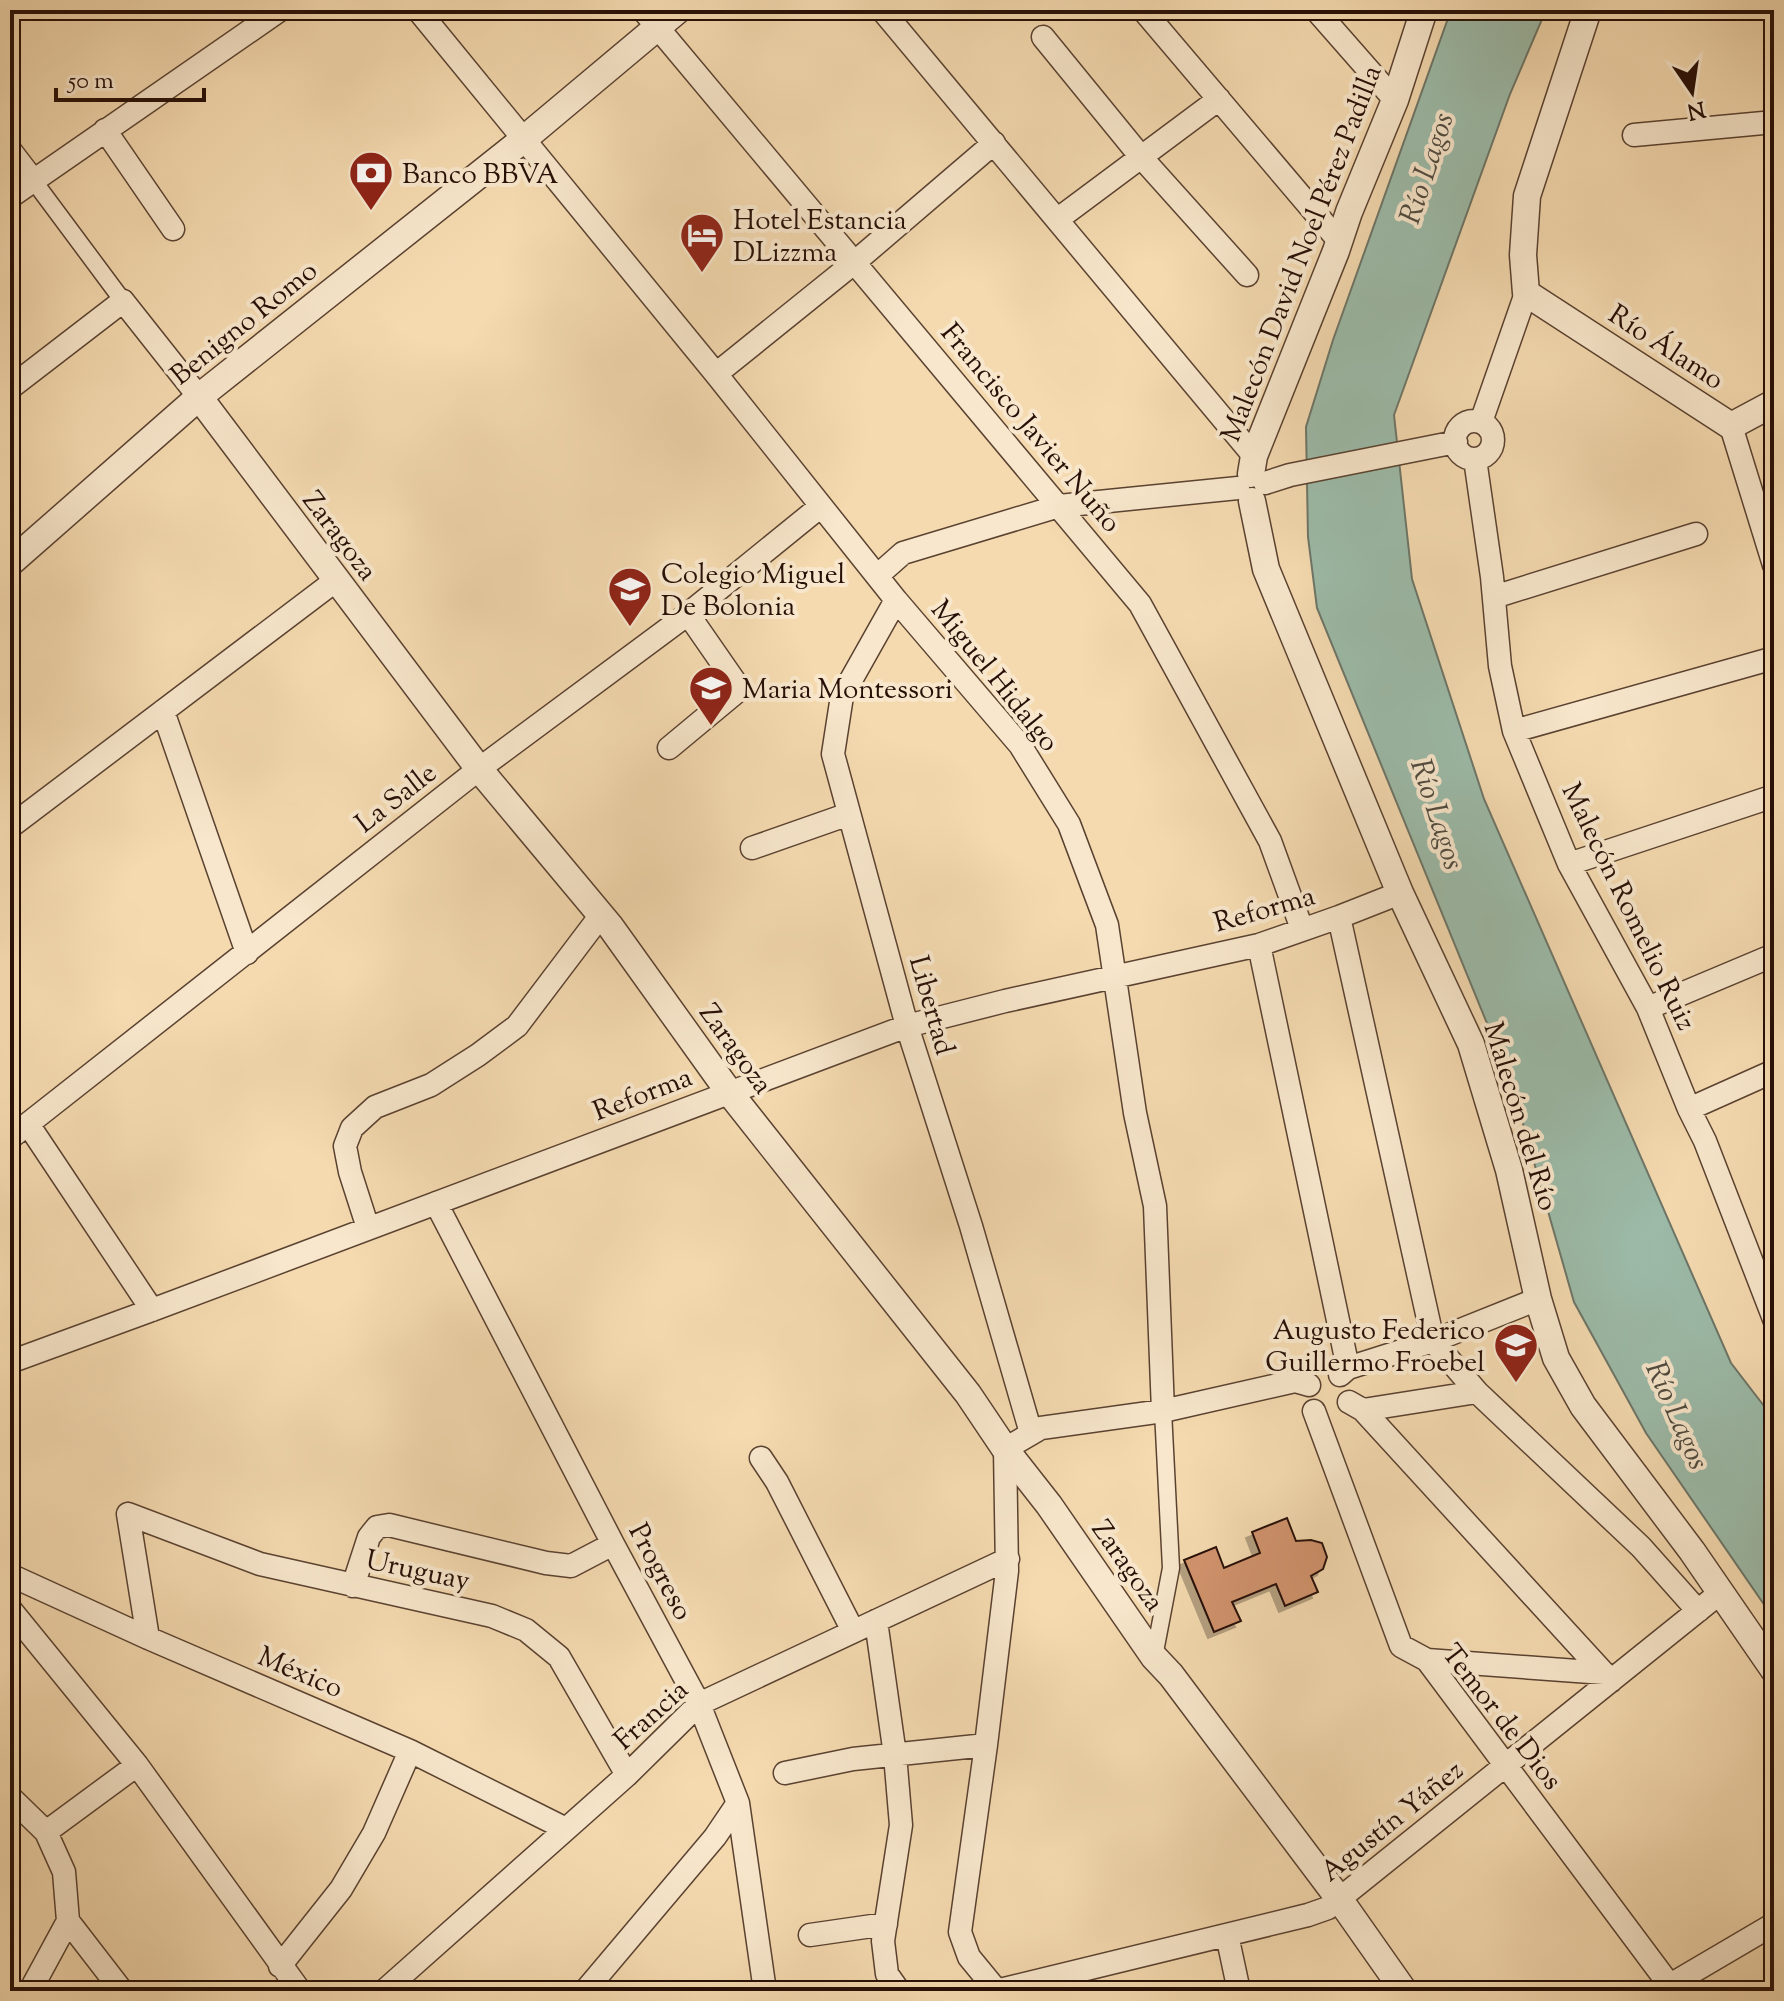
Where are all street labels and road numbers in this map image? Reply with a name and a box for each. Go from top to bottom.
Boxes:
street label: Malecón David Noel Pérez Padilla [1212,60,1393,448]
street label: Benigno Romo [163,252,327,396]
street label: Río Álamo [1600,296,1731,401]
street label: Francisco Javier Nuño [930,315,1129,542]
street label: Zaragoza [291,483,386,590]
street label: Miguel Hidalgo [920,592,1067,761]
street label: La Salle [348,755,446,844]
street label: Malecón Romelio Ruiz [1550,777,1705,1038]
street label: Reforma [1210,877,1320,944]
street label: Libertad [897,952,963,1060]
street label: Zaragoza [688,996,781,1104]
street label: Malecón del Río [1471,1018,1567,1216]
street label: Reforma [588,1059,699,1133]
street label: Zaragoza [1080,1513,1173,1621]
street label: Progreso [617,1517,702,1628]
street label: Uruguay [362,1541,473,1602]
street label: Temor de Dios [1431,1636,1571,1799]
street label: México [251,1638,349,1710]
street label: Francia [606,1672,698,1761]
street label: Agustín Yáñez [1313,1752,1473,1893]

